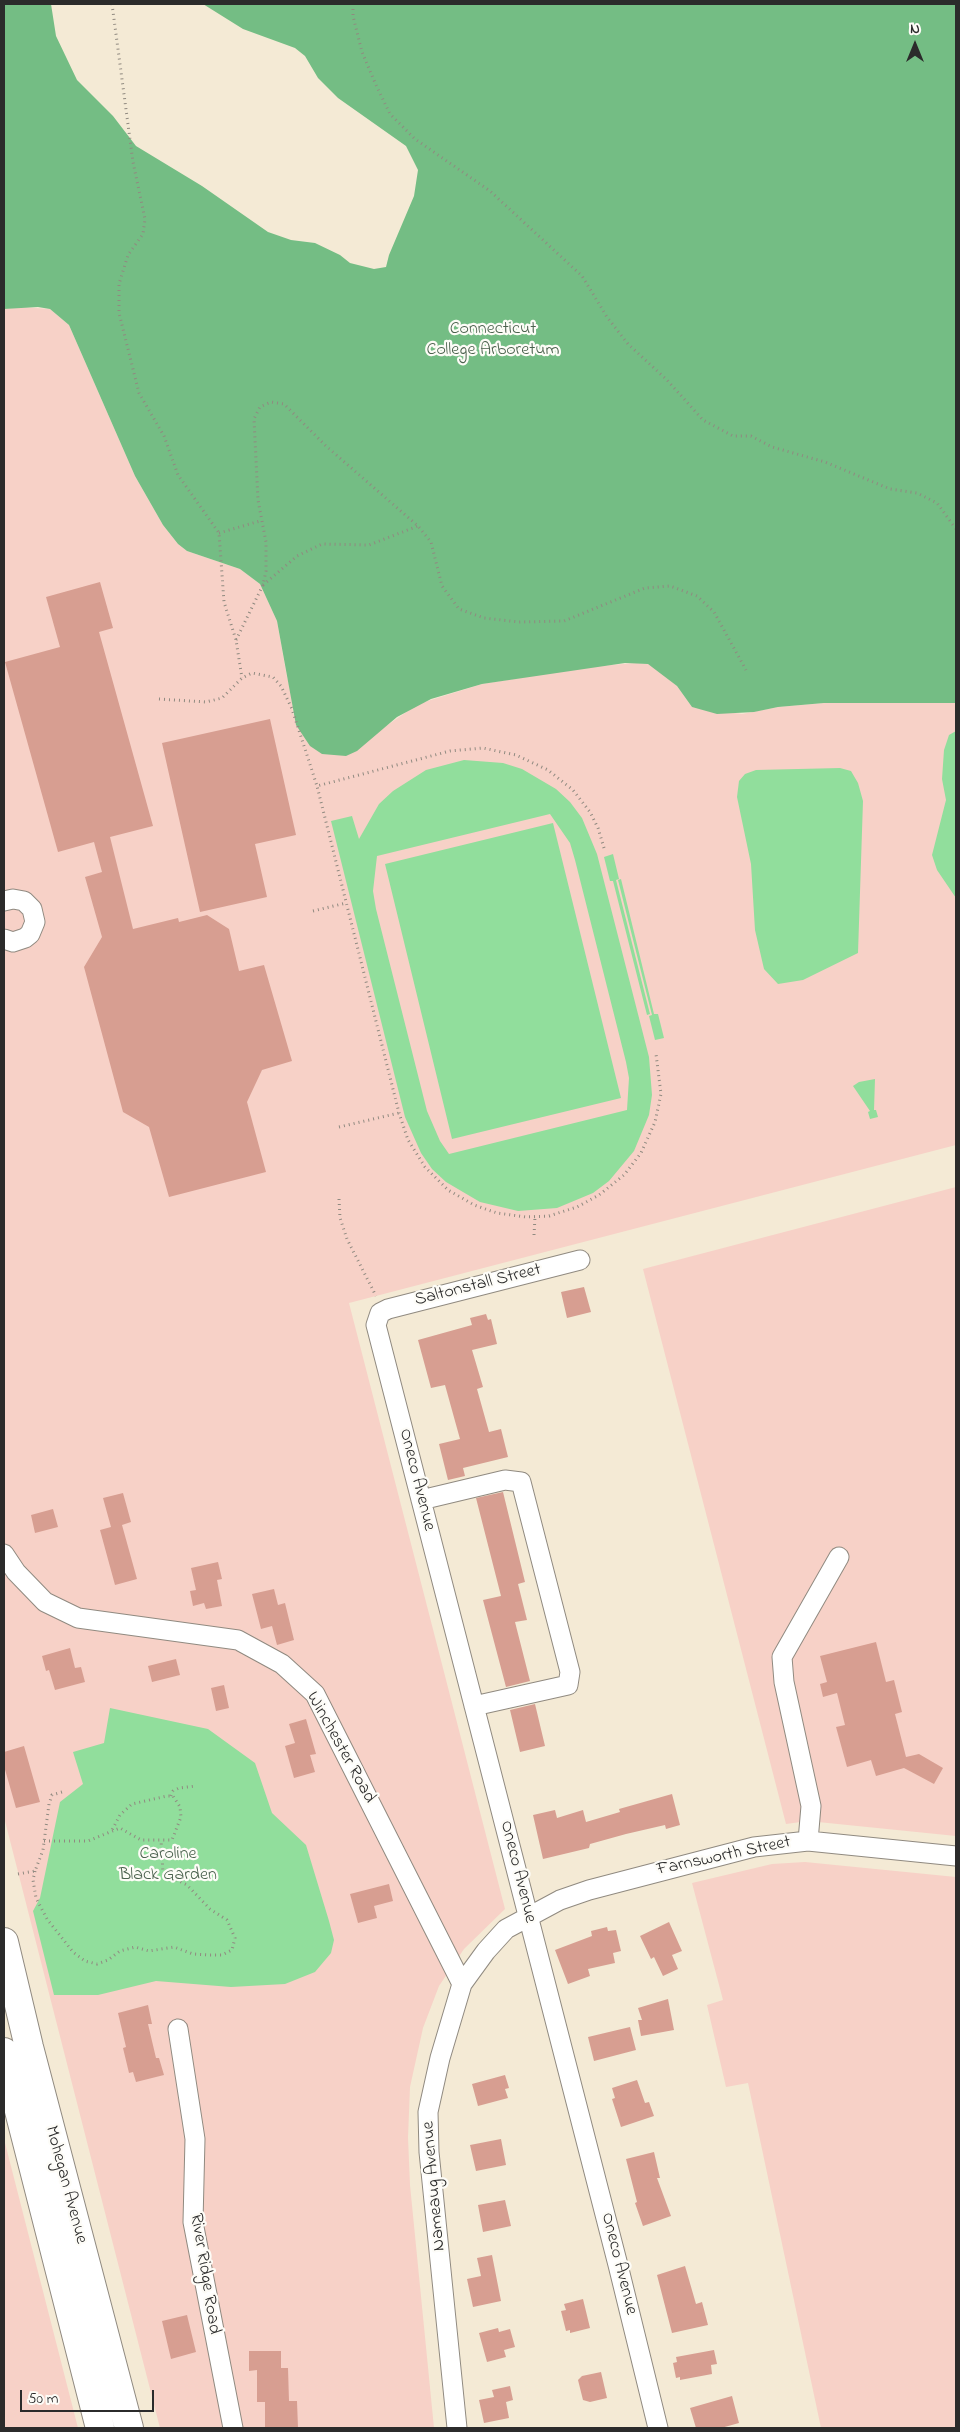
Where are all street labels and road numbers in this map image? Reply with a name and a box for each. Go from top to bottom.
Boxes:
street label: Saltonstall Street [413,1260,543,1312]
street label: Oneco Avenue [393,1427,439,1533]
street label: Winchester Road [300,1689,380,1807]
street label: Oneco Avenue [494,1819,540,1925]
street label: Farnsworth Street [655,1832,793,1882]
street label: Nameaug Avenue [419,2120,451,2252]
street label: Mohegan Avenue [39,2124,91,2246]
street label: Oneco Avenue [595,2211,641,2317]
street label: River Ridge Road [184,2212,224,2336]

